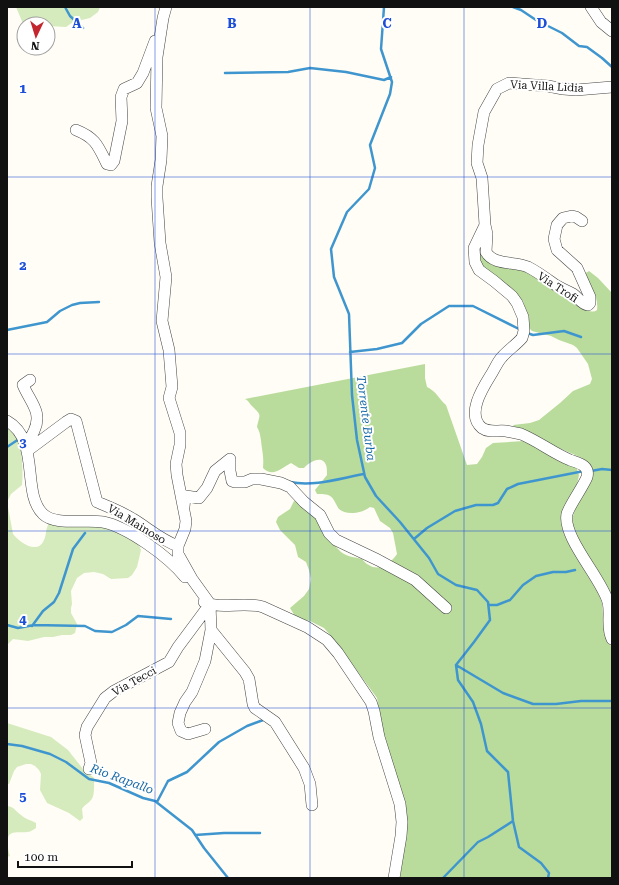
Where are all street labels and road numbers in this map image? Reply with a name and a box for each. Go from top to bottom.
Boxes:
street label: Via Villa Lidia [510,78,584,95]
street label: Via Trofi [535,270,581,306]
street label: Via Mainoso [105,502,168,547]
street label: Via Tecci [110,664,159,699]

